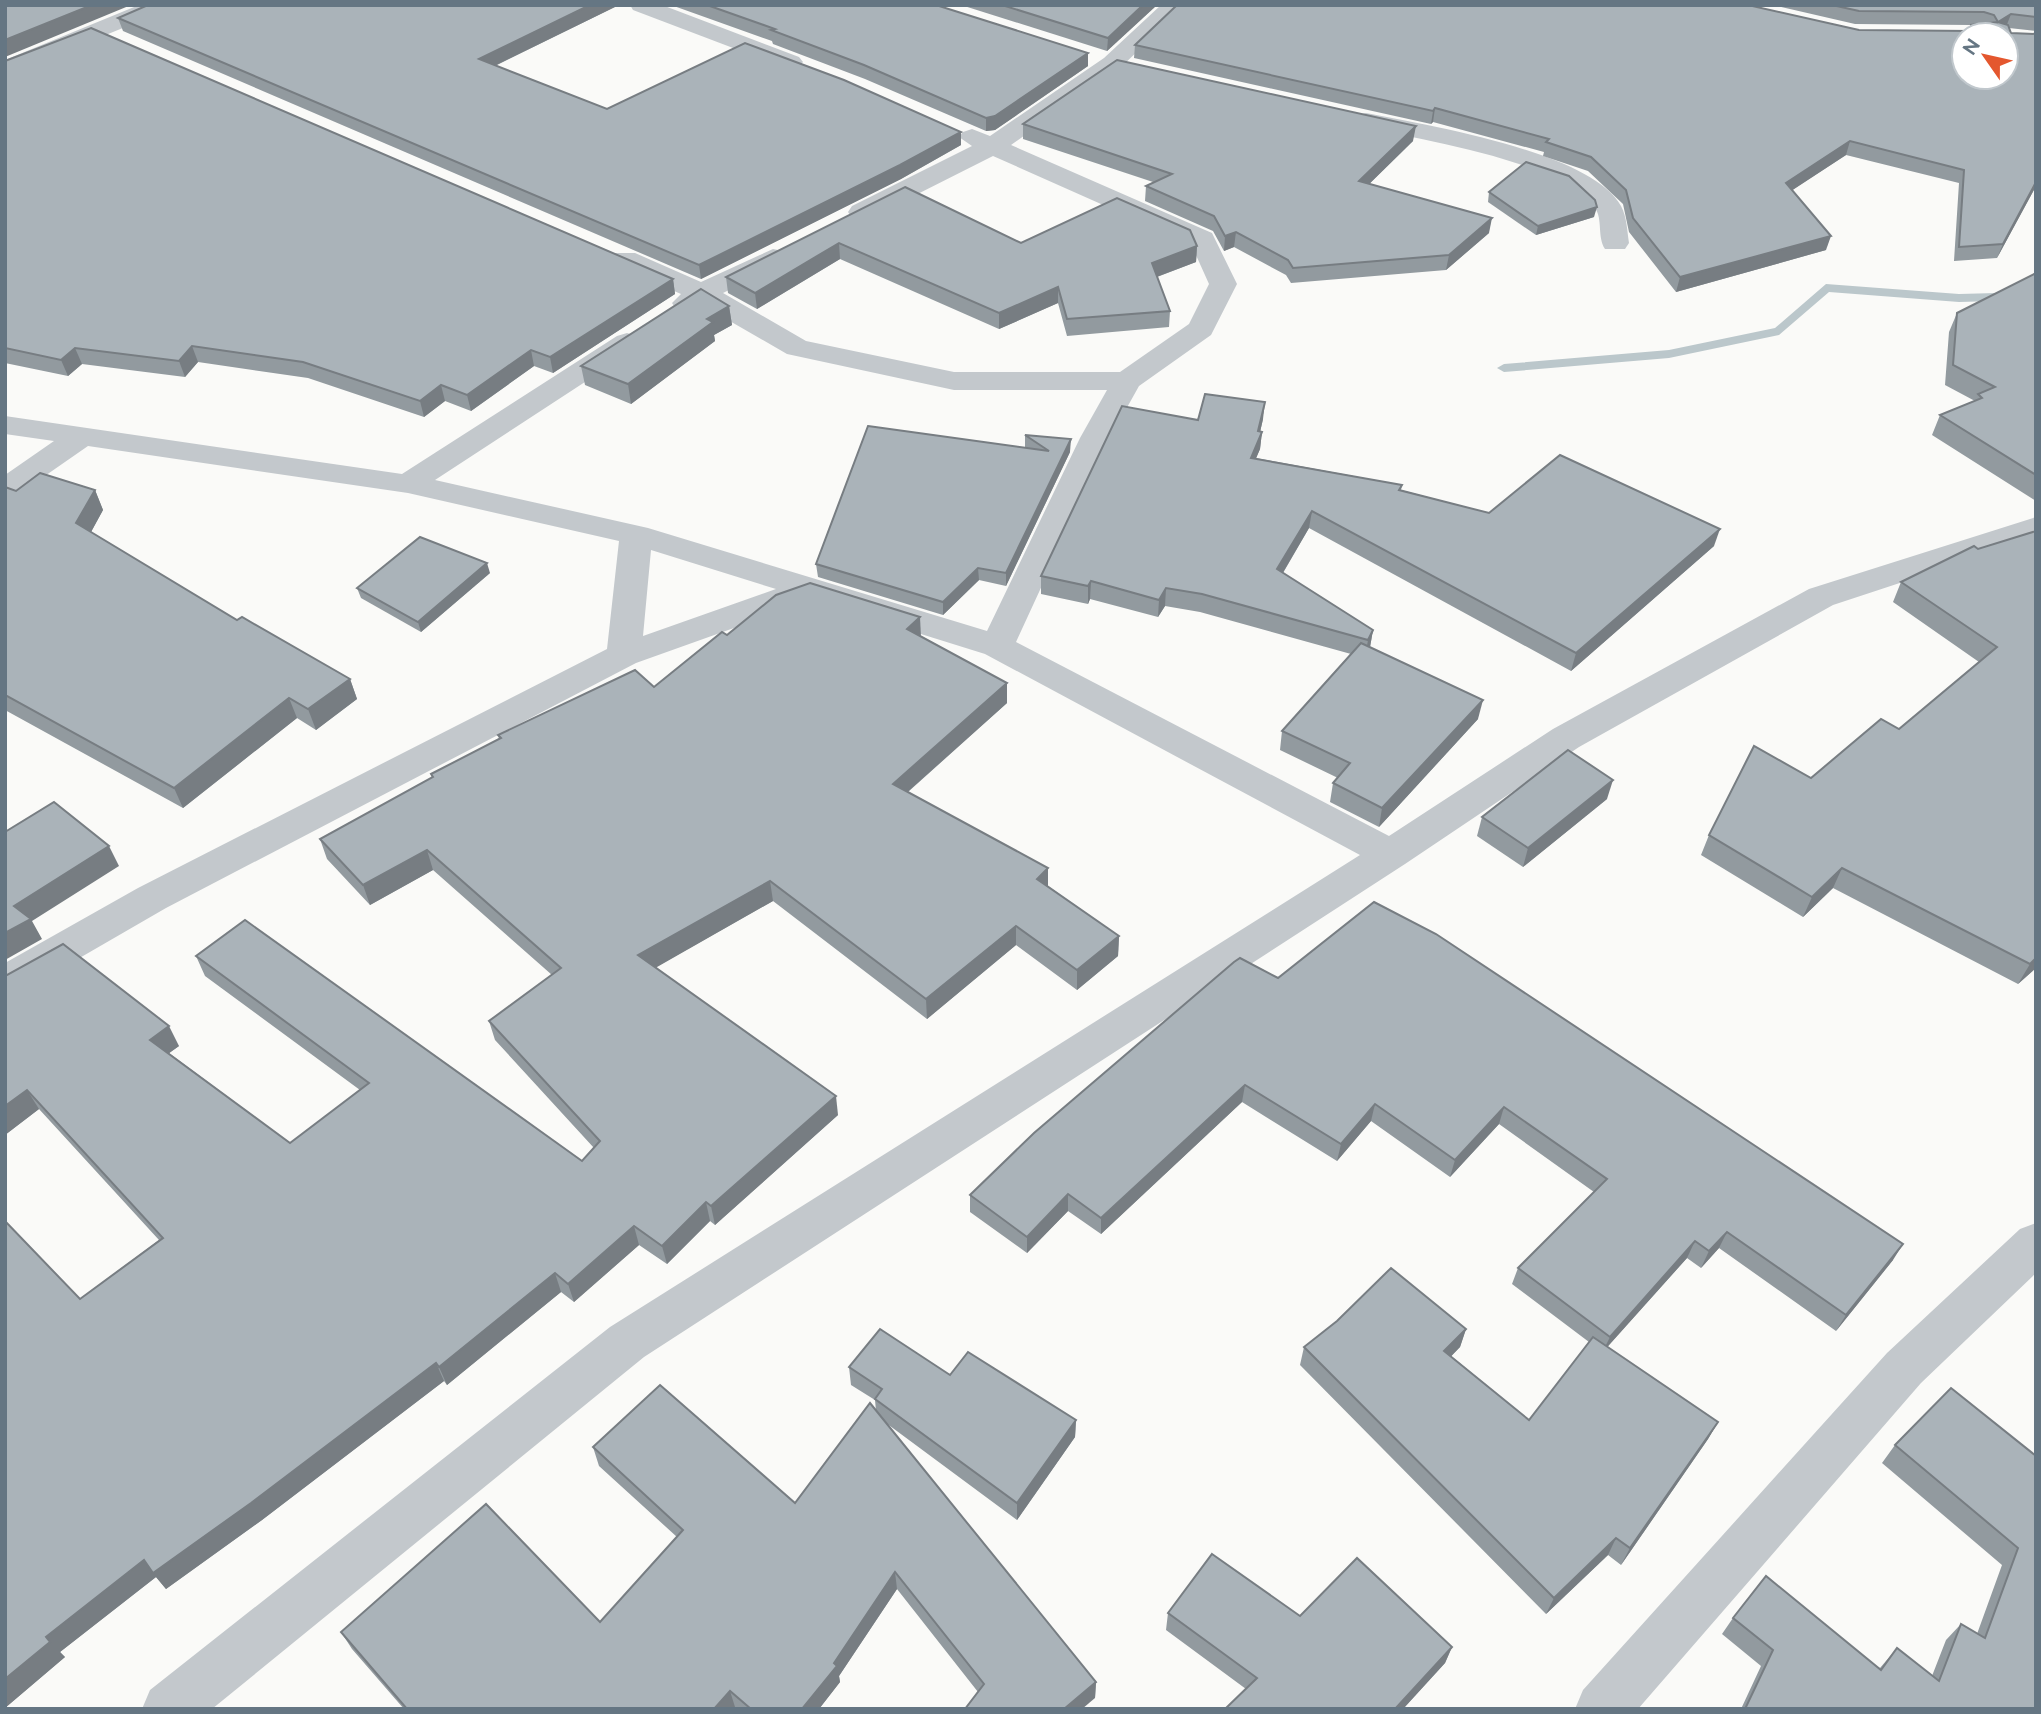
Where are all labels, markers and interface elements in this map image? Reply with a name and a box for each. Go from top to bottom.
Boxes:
north arrow [1950,21,2020,91]
text: N [1958,34,1984,59]

